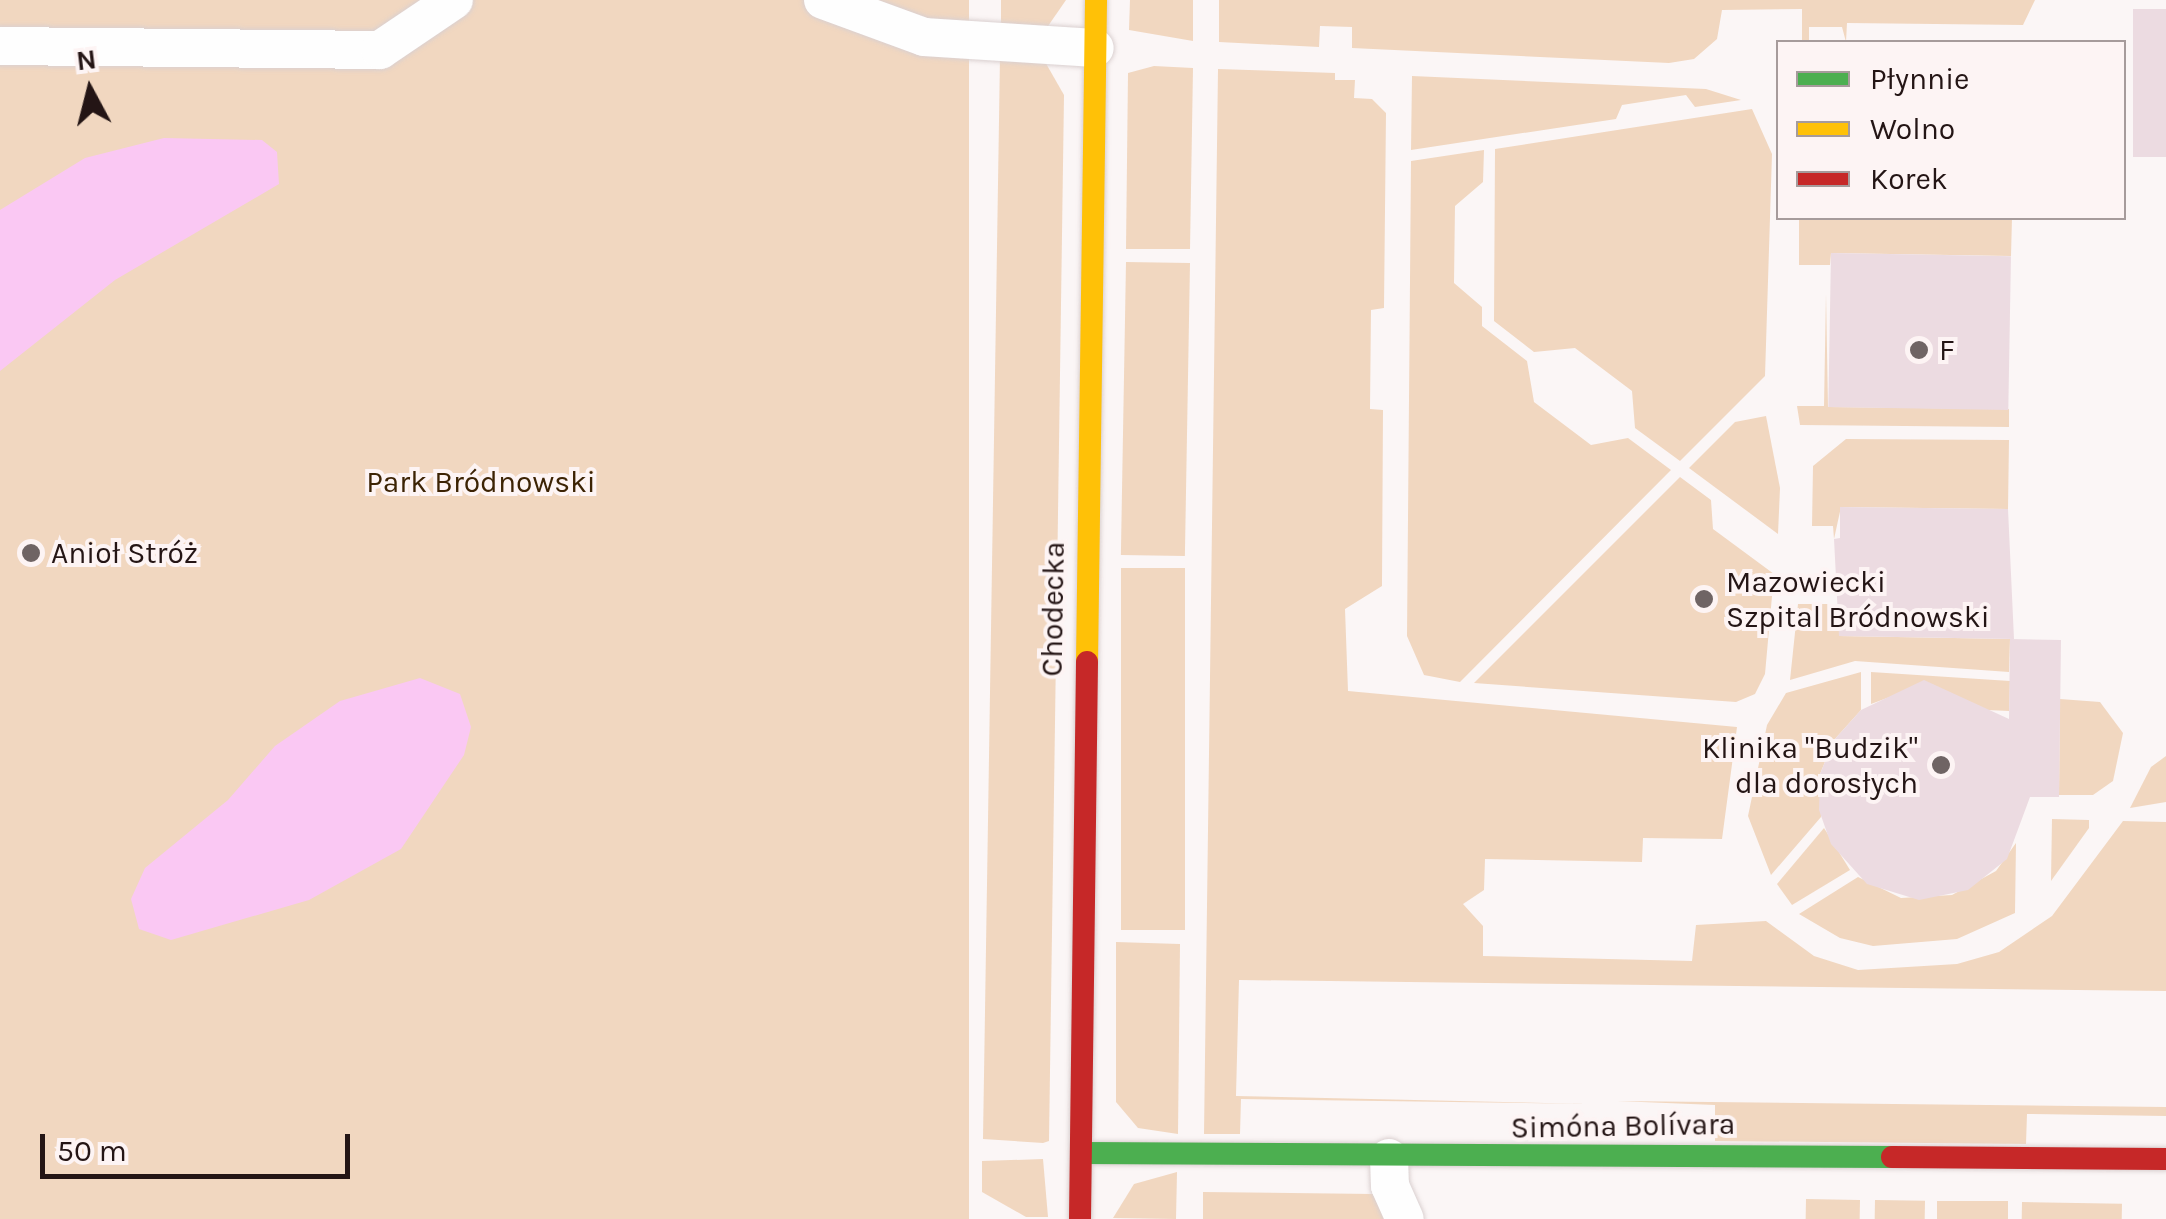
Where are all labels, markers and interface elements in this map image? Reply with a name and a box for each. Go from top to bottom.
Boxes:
north arrow [40,40,140,140]
legend [1776,40,2126,220]
text: N [74,42,98,77]
text: Płynnie [1870,61,1970,97]
text: Wolno [1870,111,1955,147]
text: Korek [1870,161,1948,197]
place label: F [1939,332,1955,368]
marker: F [1908,339,1930,361]
park label: Park Bródnowski [366,464,596,500]
place label: Anioł Stróż [51,535,198,571]
street label: Chodecka [1034,541,1072,677]
marker: Anioł Stróż [20,542,42,564]
place label: Mazowiecki Szpital Bródnowski [1726,564,1990,634]
marker: Mazowiecki Szpital Bródnowski [1691,586,1717,612]
place label: Klinika "Budzik" dla dorosłych [1702,730,1918,800]
marker: Klinika "Budzik" dla dorosłych [1928,752,1954,778]
street label: Simóna Bolívara [1510,1106,1736,1146]
scale bar [45,1114,355,1176]
text: 50 m [57,1133,127,1169]

